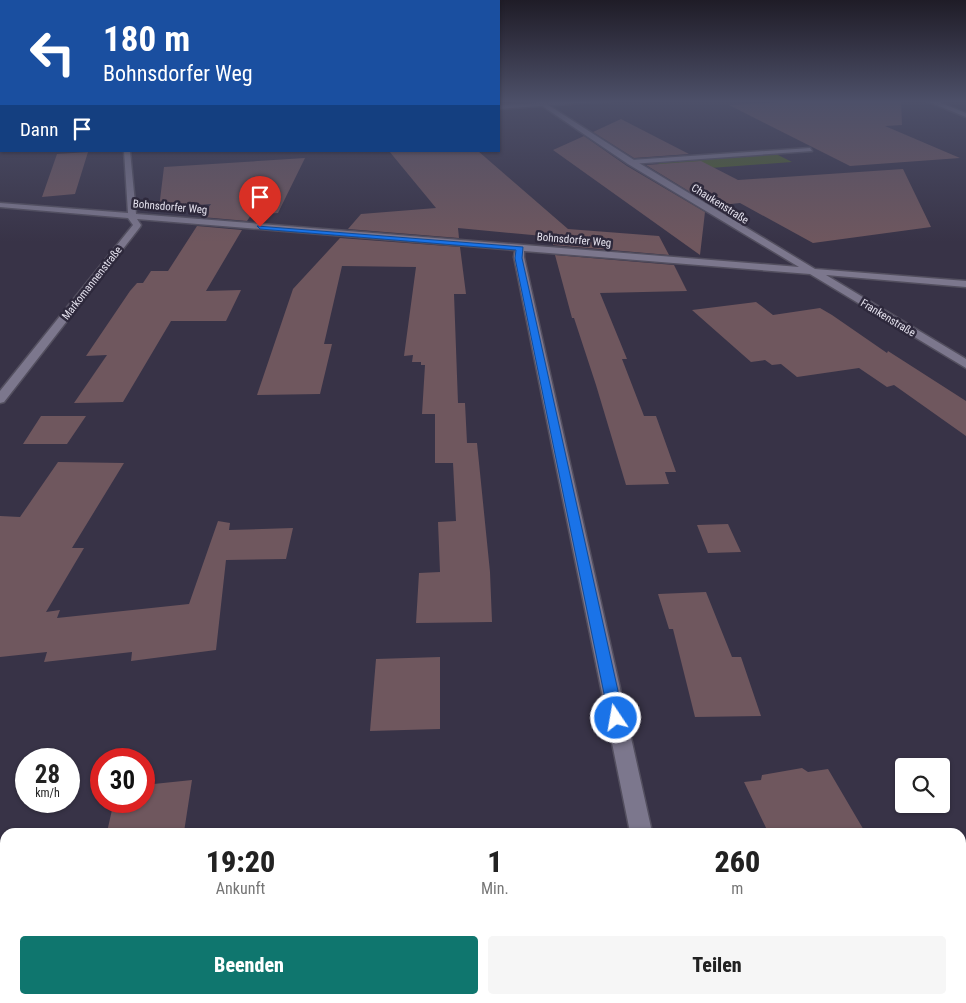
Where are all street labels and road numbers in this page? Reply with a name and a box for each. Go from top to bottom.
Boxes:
street label: Chaukenstraße [689,181,751,227]
street label: Bohnsdorfer Weg [132,197,208,217]
street label: Bohnsdorfer Weg [536,230,612,250]
street label: Markomannenstraße [59,244,125,322]
street label: Frankenstraße [858,297,918,339]

